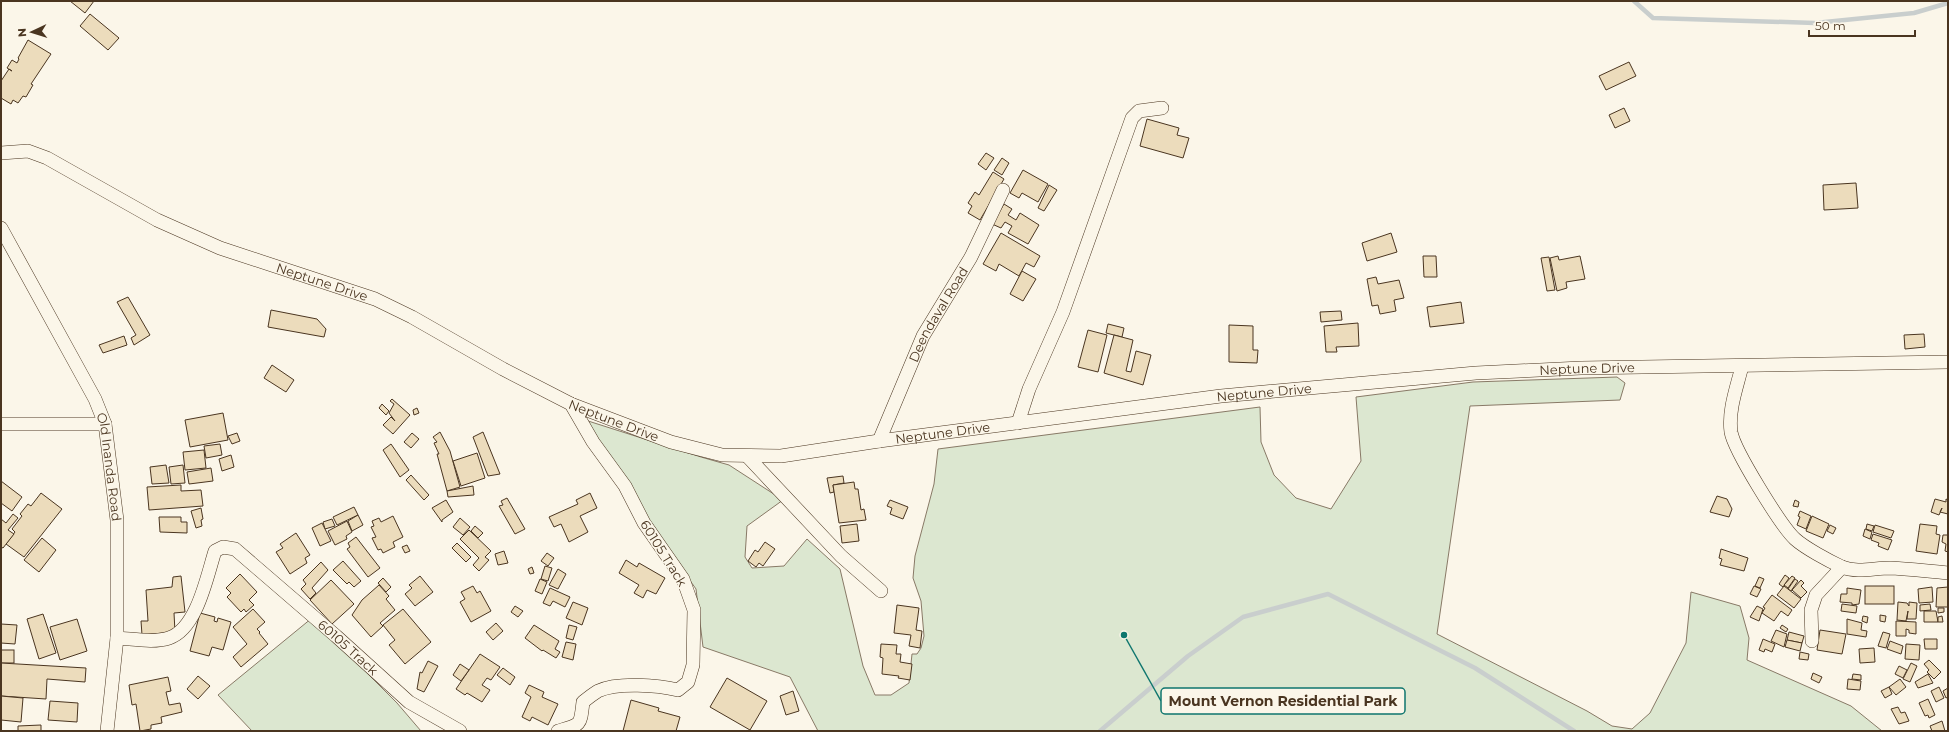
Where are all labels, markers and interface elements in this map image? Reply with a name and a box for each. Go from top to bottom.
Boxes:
north arrow [12,12,52,52]
scale bar [1809,12,1915,38]
text: 50 m [1815,18,1846,33]
text: N [15,28,29,38]
street label: Neptune Drive [274,259,370,304]
street label: Deendaval Road [905,264,971,364]
street label: Neptune Drive [1539,359,1635,378]
street label: Neptune Drive [1216,380,1312,404]
street label: Neptune Drive [566,396,661,445]
street label: Old Inanda Road [93,410,125,522]
street label: Neptune Drive [894,418,991,447]
street label: 60105 Track [637,517,691,589]
street label: 60105 Track [315,616,382,678]
callout: Mount Vernon Residential Park [1161,688,1405,714]
text: Mount Vernon Residential Park [1169,692,1398,710]

